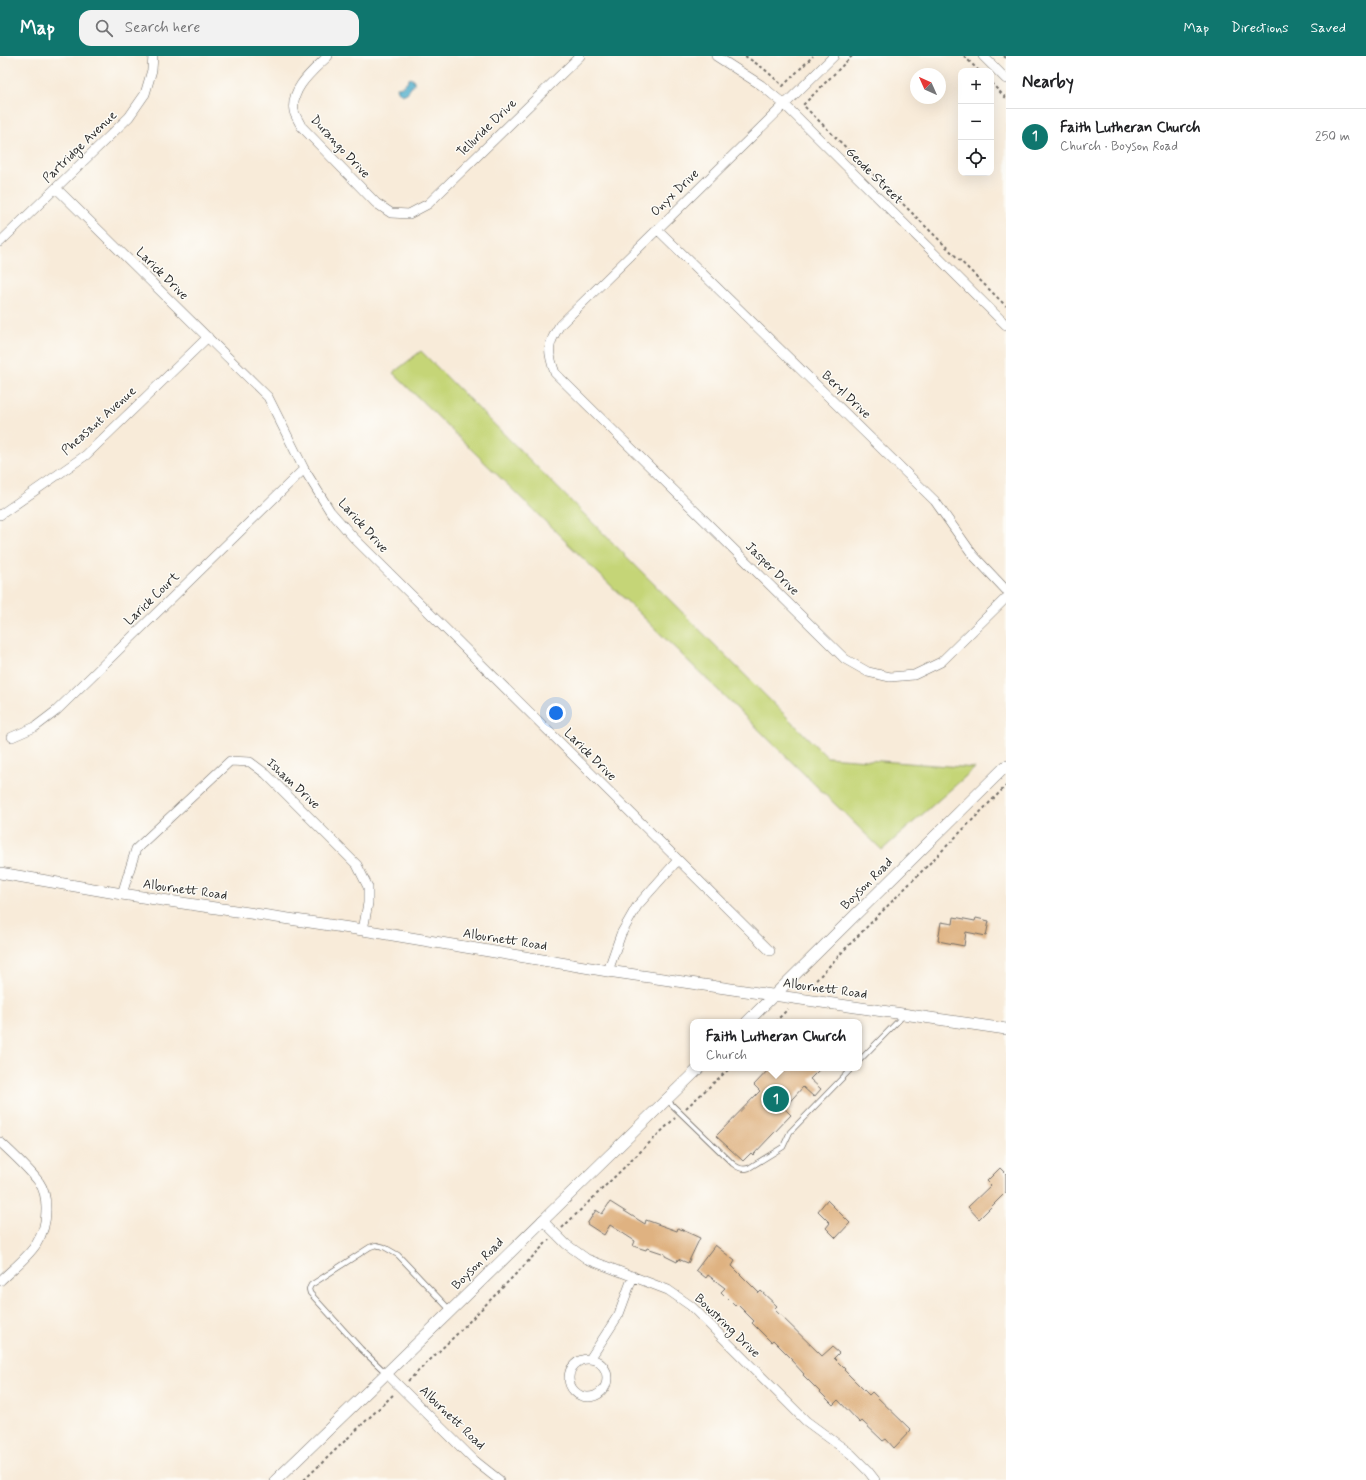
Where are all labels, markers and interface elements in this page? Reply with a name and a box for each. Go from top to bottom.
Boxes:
search box [79,10,359,46]
text: Map [20,16,55,41]
icon: search [93,17,115,39]
text: Search here [125,18,200,38]
text: Map [1183,19,1209,37]
text: Directions [1231,19,1289,37]
text: Saved [1311,19,1346,37]
north arrow [910,68,946,104]
map controls [958,68,994,176]
button: + [958,68,994,104]
text: Nearby [1022,71,1074,93]
street label: Telluride Drive [453,95,521,161]
button: − [958,104,994,140]
street label: Partridge Avenue [39,107,122,188]
street label: Durango Drive [306,112,374,182]
text: Faith Lutheran Church [1060,118,1200,138]
text: 1 [1032,128,1038,145]
text: 250 m [1315,128,1350,145]
text: Church · Boyson Road [1060,138,1178,155]
button: locate [958,140,994,176]
street label: Geode Street [842,144,906,208]
street label: Onyx Drive [647,166,703,220]
street label: Larick Drive [132,244,192,304]
street label: Beryl Drive [818,367,874,423]
street label: Pheasant Avenue [58,383,140,459]
street label: Larick Drive [334,495,392,557]
street label: Jasper Drive [741,538,803,600]
street label: Larick Court [121,568,183,629]
your location [546,703,566,723]
street label: Larick Drive [560,725,620,785]
street label: Isham Drive [262,755,324,813]
street label: Boyson Road [837,854,897,914]
street label: Alburnett Road [142,876,228,904]
street label: Alburnett Road [462,925,548,955]
street label: Alburnett Road [782,975,868,1003]
popup [690,1019,862,1071]
text: Faith Lutheran Church [706,1027,846,1047]
text: Church [706,1047,747,1064]
pin: 1 [763,1084,789,1114]
street label: Boyson Road [448,1234,508,1294]
street label: Bowstring Drive [690,1290,764,1362]
street label: Alburnett Road [416,1382,488,1454]

